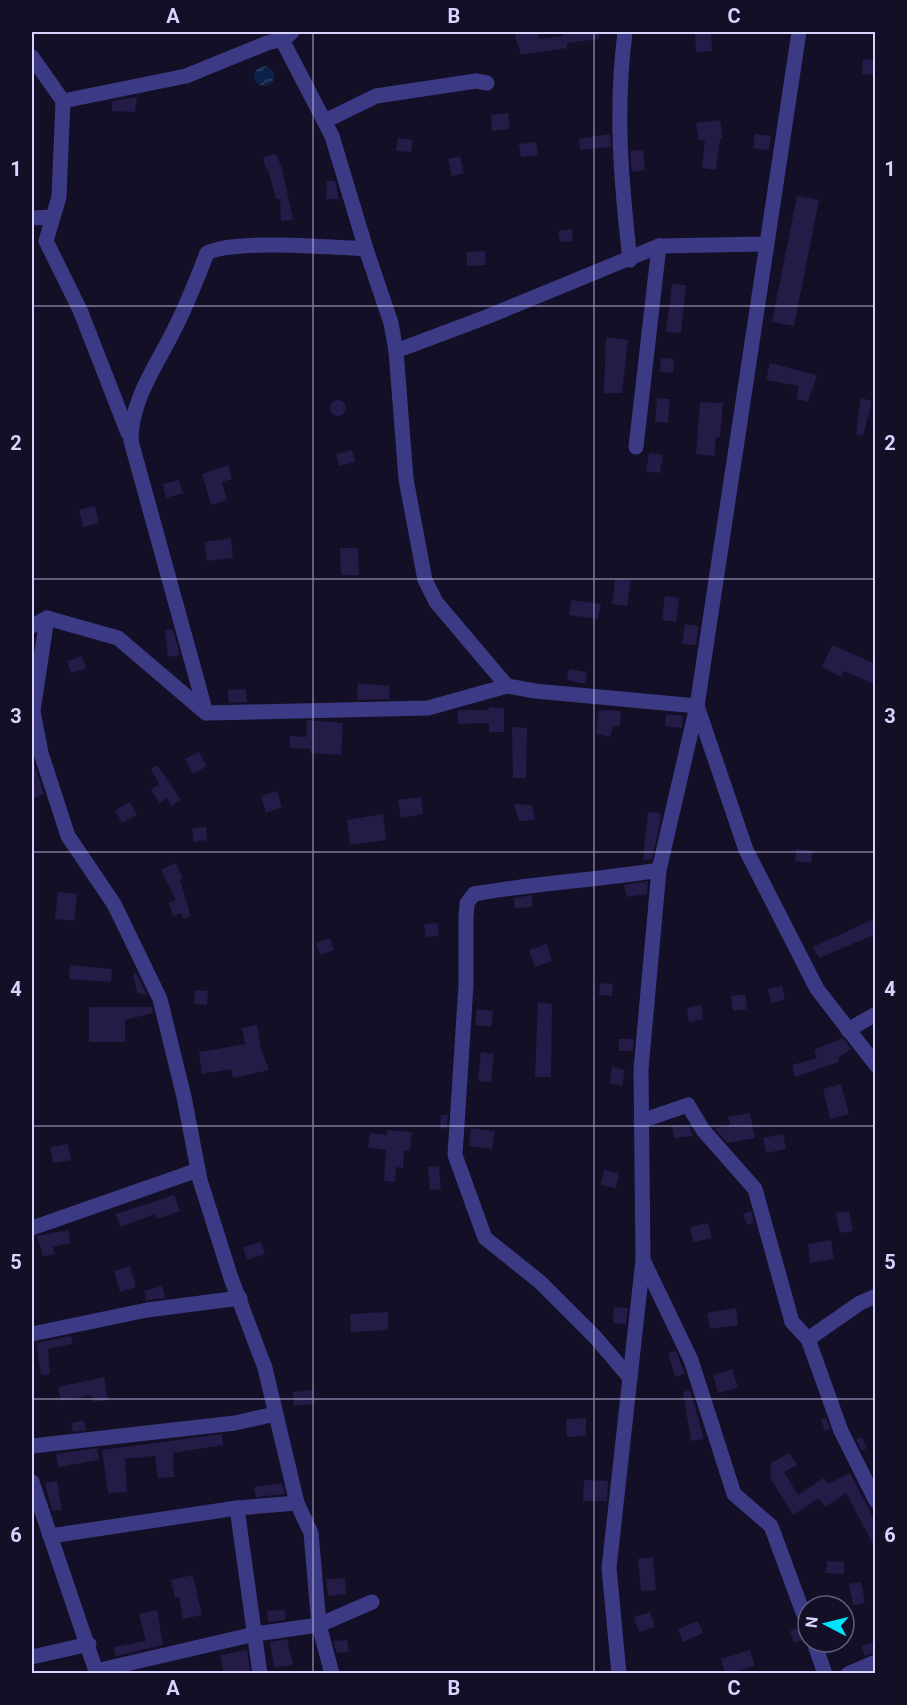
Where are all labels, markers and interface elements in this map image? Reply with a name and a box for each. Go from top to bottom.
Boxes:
text: A [166,4,180,28]
text: B [448,4,460,28]
text: C [727,4,741,28]
text: 1 [10,157,22,181]
text: 1 [884,157,896,181]
text: 2 [10,431,22,455]
text: 2 [884,431,896,455]
text: 3 [10,704,22,728]
text: 3 [884,704,896,728]
text: 4 [10,977,22,1001]
text: 4 [884,977,896,1001]
text: 5 [10,1250,22,1274]
text: 5 [884,1250,896,1274]
text: 6 [10,1523,22,1547]
text: 6 [884,1523,896,1547]
north arrow [796,1594,856,1654]
text: N [801,1615,822,1629]
text: A [166,1676,180,1700]
text: B [448,1676,460,1700]
text: C [727,1676,741,1700]

